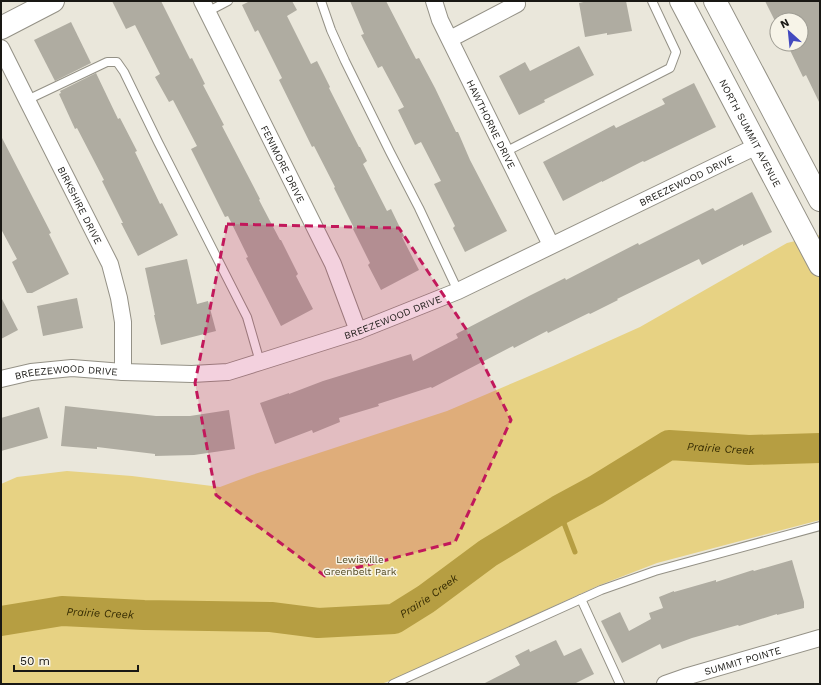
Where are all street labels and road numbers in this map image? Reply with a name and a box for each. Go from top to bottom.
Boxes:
street label: NORTH SUMMIT AVENUE [718,77,783,189]
street label: HAWTHORNE DRIVE [465,78,518,170]
street label: FENIMORE DRIVE [259,123,307,204]
street label: BREEZEWOOD DRIVE [637,153,735,208]
street label: BIRKSHIRE DRIVE [56,165,104,246]
street label: BREEZEWOOD DRIVE [343,293,443,341]
street label: BREEZEWOOD DRIVE [14,362,118,381]
street label: SUMMIT POINTE [703,644,782,677]

